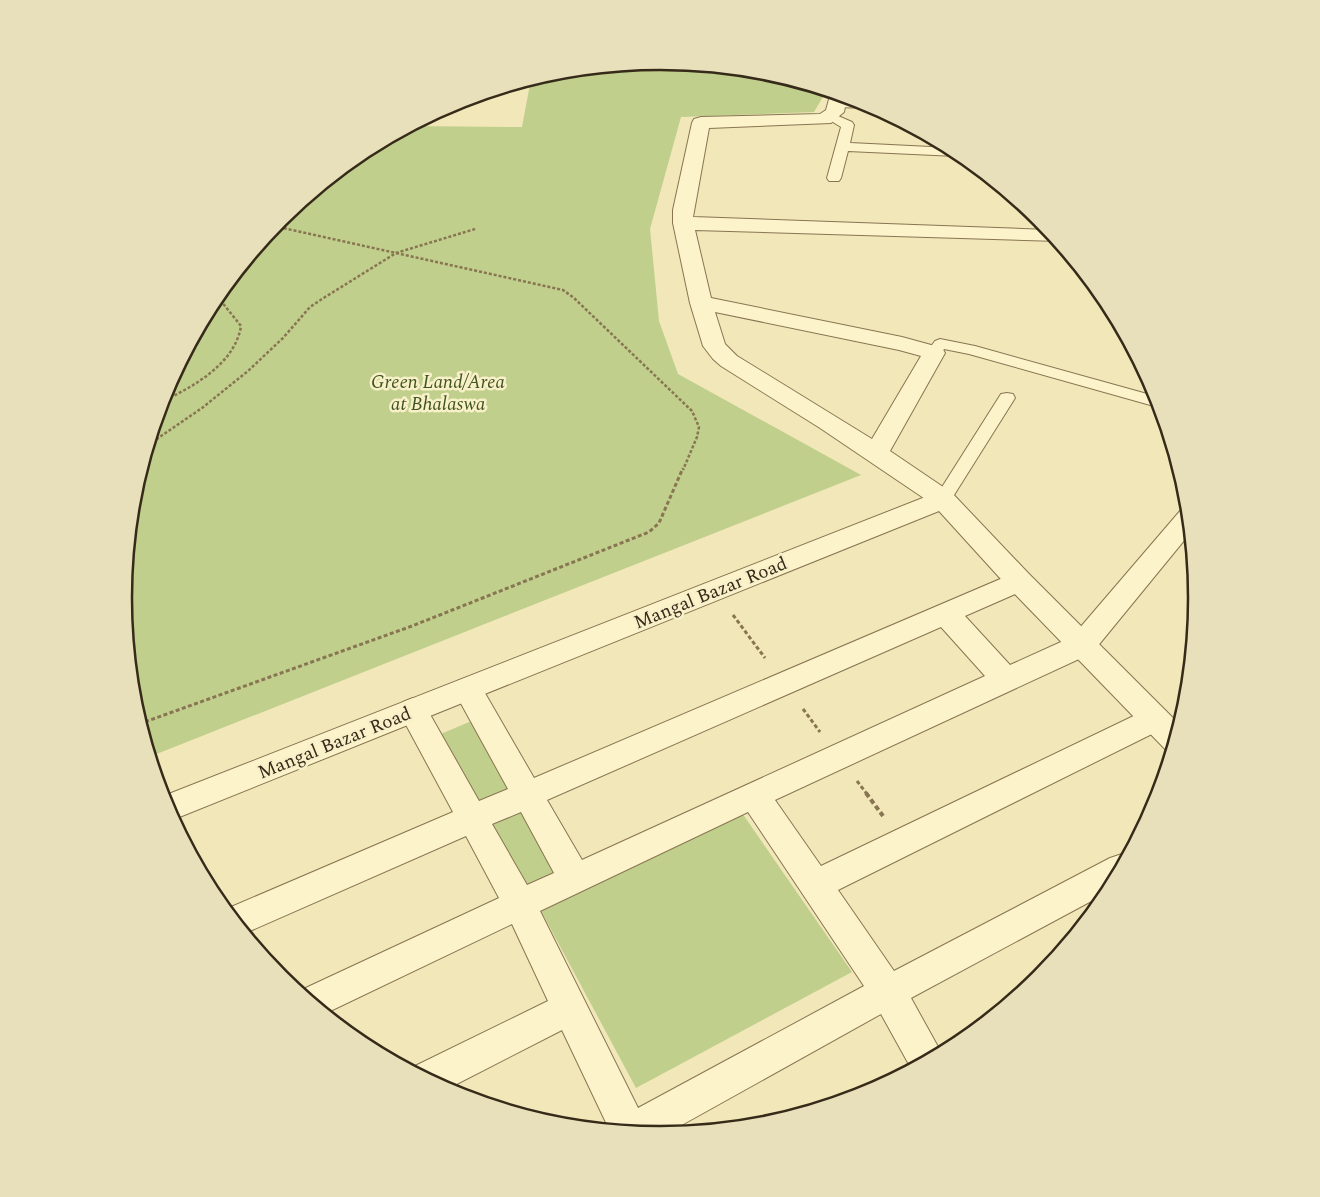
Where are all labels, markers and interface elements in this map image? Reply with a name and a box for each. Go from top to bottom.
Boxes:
park label: Green Land/Area at Bhalaswa [371,368,505,419]
street label: Mangal Bazar Road [629,549,792,637]
street label: Mangal Bazar Road [253,699,416,787]

